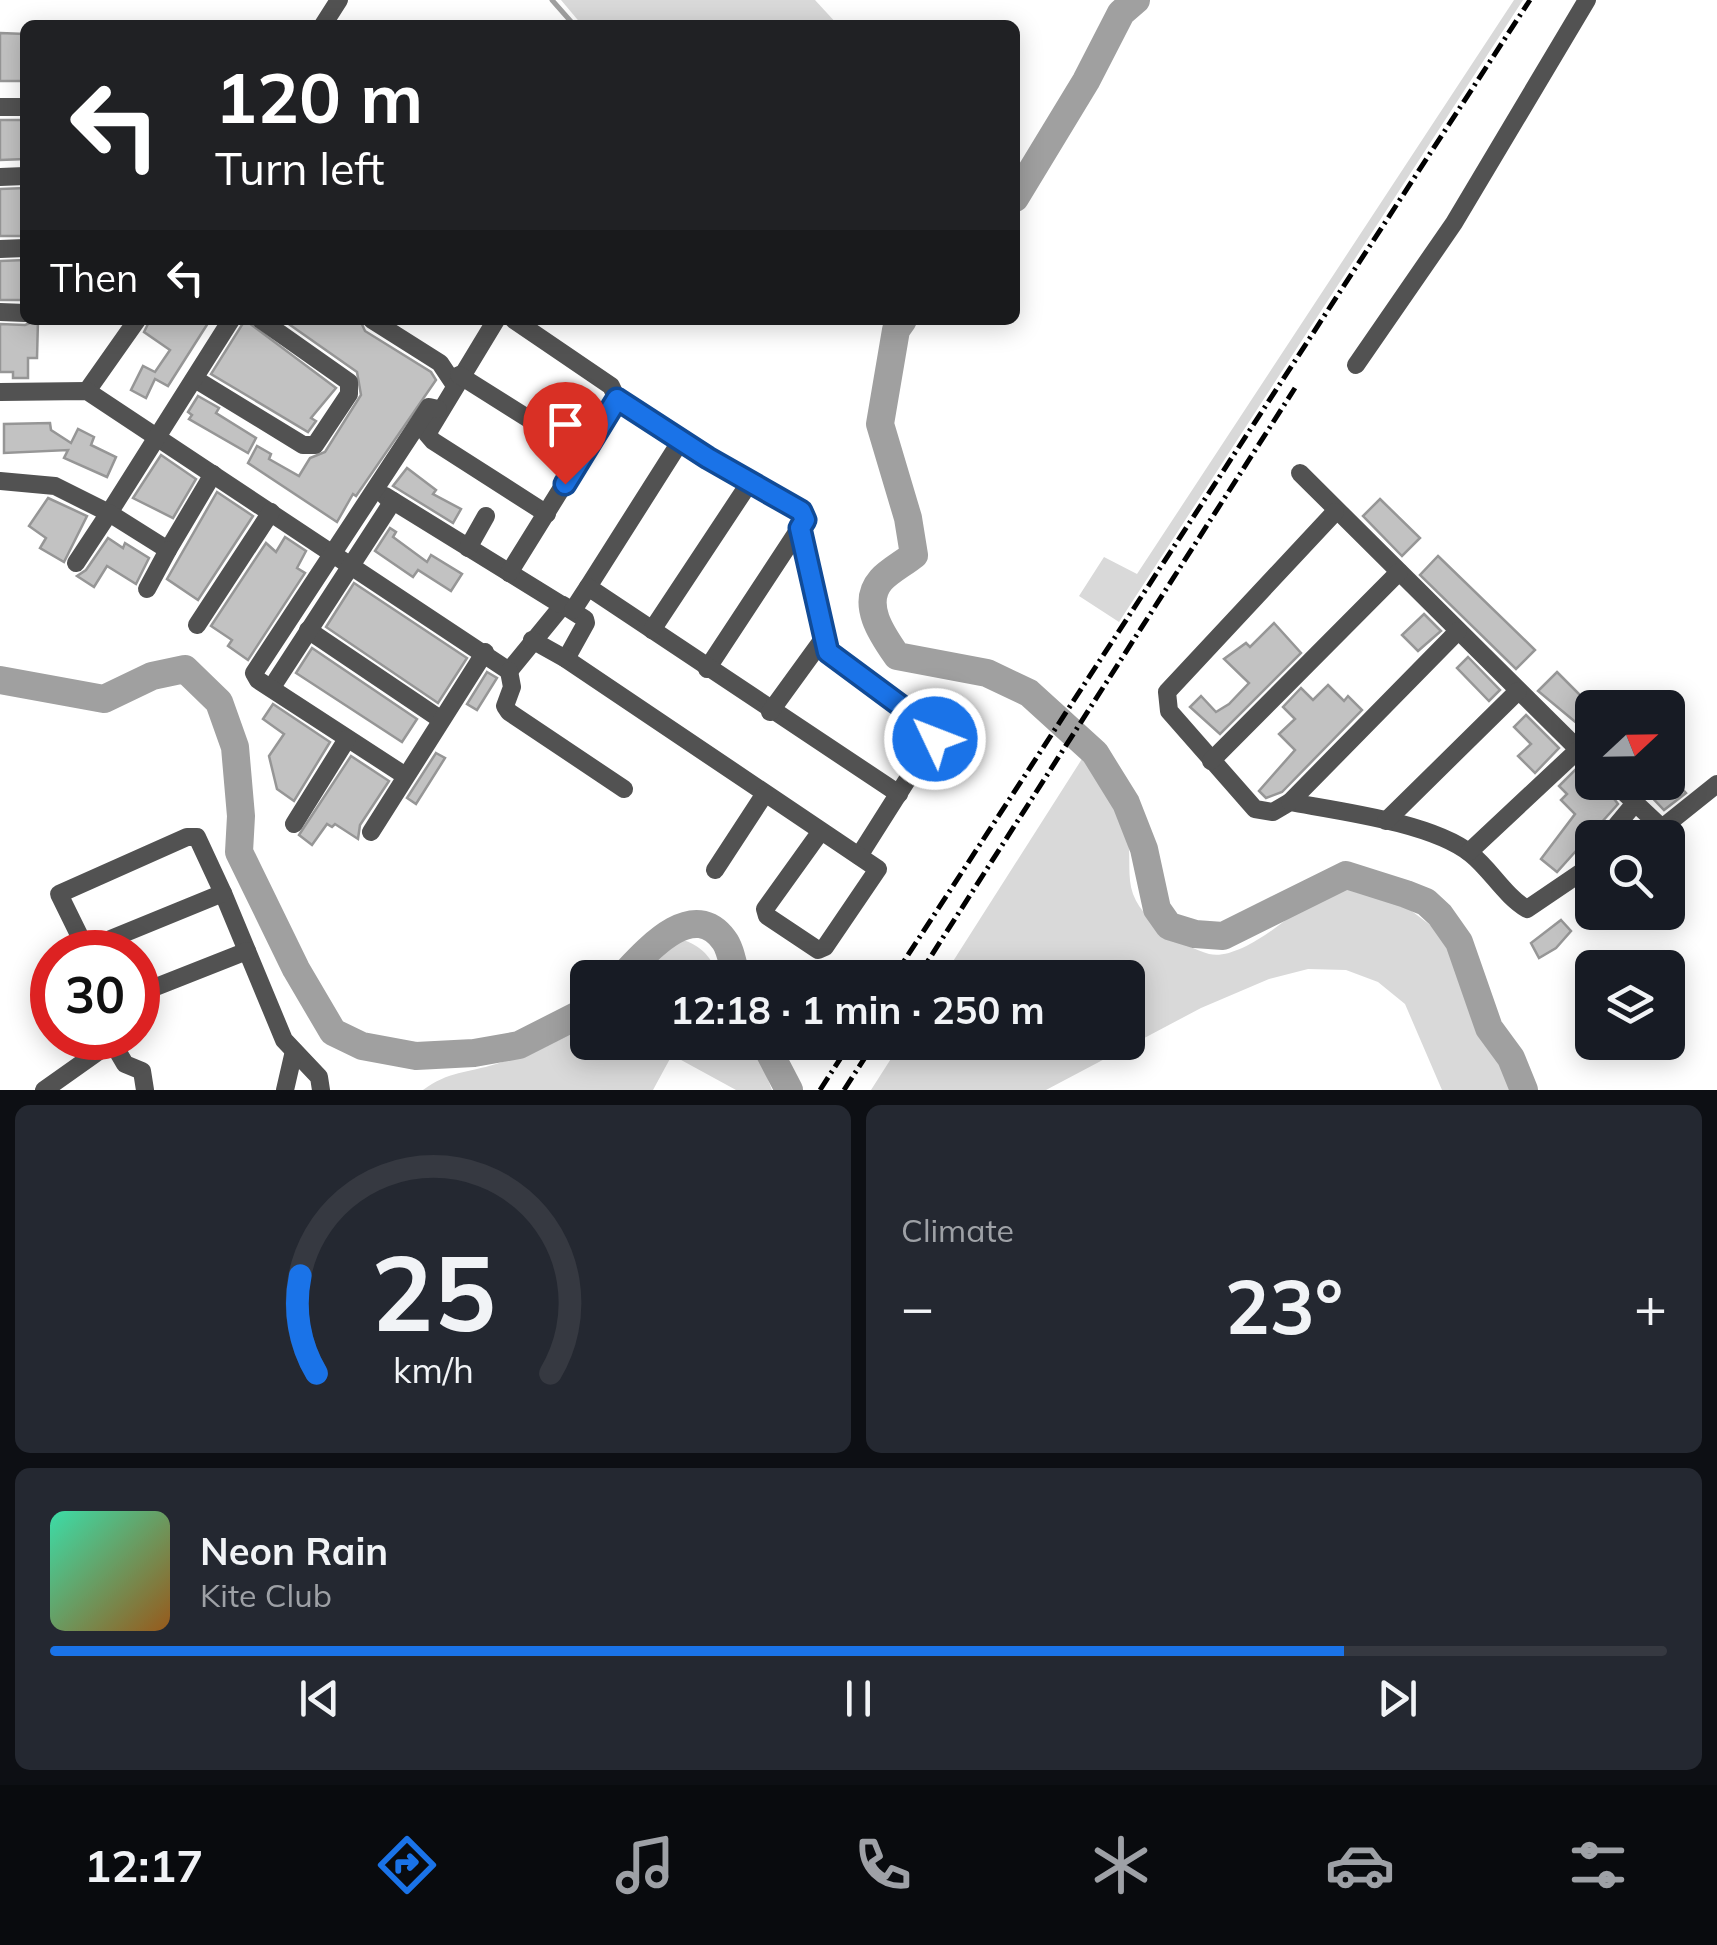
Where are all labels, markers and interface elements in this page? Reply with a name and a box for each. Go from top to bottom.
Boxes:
text: 120 m [215,53,423,141]
icon: left [50,60,180,190]
text: Turn left [215,140,384,196]
icon: left [158,250,213,305]
text: Then [50,254,138,302]
pin [523,382,608,485]
icon: arrive [538,397,593,452]
position arrow [883,687,987,791]
north arrow [1575,690,1685,800]
map controls [1575,690,1685,1060]
button: search [1575,820,1685,930]
speed limit sign: 30 [30,930,160,1060]
button: layers [1575,950,1685,1060]
text: 12:18 · 1 min · 250 m [670,986,1045,1034]
text: Climate [901,1210,1014,1250]
text: 25 [371,1226,495,1357]
text: 23° [1225,1259,1343,1353]
text: − [901,1272,934,1341]
text: + [1634,1272,1667,1341]
text: km/h [393,1347,473,1392]
text: Neon Rain [200,1527,388,1575]
text: Kite Club [200,1575,332,1615]
icon: previous [292,1671,347,1726]
icon: pause [831,1671,886,1726]
icon: next [1370,1671,1425,1726]
icon: directions [372,1830,442,1900]
icon: music [610,1830,680,1900]
icon: phone [848,1830,918,1900]
icon: climate [1086,1830,1156,1900]
icon: car [1325,1830,1395,1900]
icon: filters [1563,1830,1633,1900]
text: 12:17 [84,1837,203,1893]

